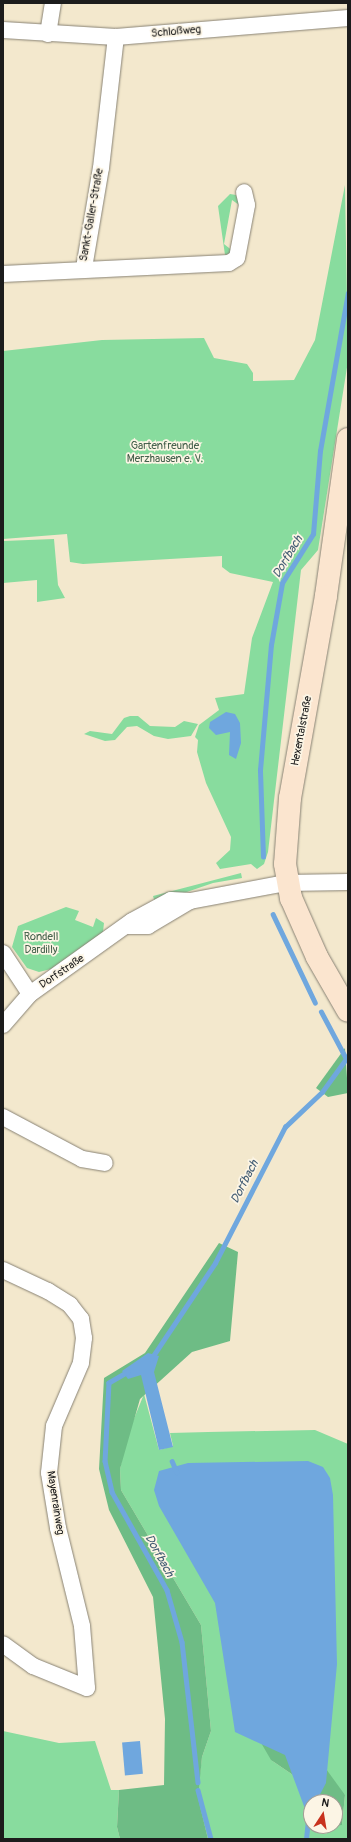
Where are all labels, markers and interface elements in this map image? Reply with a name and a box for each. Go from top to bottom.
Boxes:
street label: Schloßweg [150,23,202,41]
street label: Sankt-Galler-Straße [77,168,107,262]
park label: Gartenfreunde Merzhausen e. V. [127,440,203,466]
water label: Dorfbach [270,533,306,581]
street label: Hexentalstraße [289,695,315,767]
park label: Rondell Dardilly [24,931,58,957]
street label: Dorfstraße [37,952,87,992]
water label: Dorfbach [228,1158,262,1206]
street label: Mayenrainweg [43,1470,67,1536]
water label: Dorfbach [141,1532,177,1580]
north arrow [303,1794,343,1834]
text: N [320,1796,330,1810]

